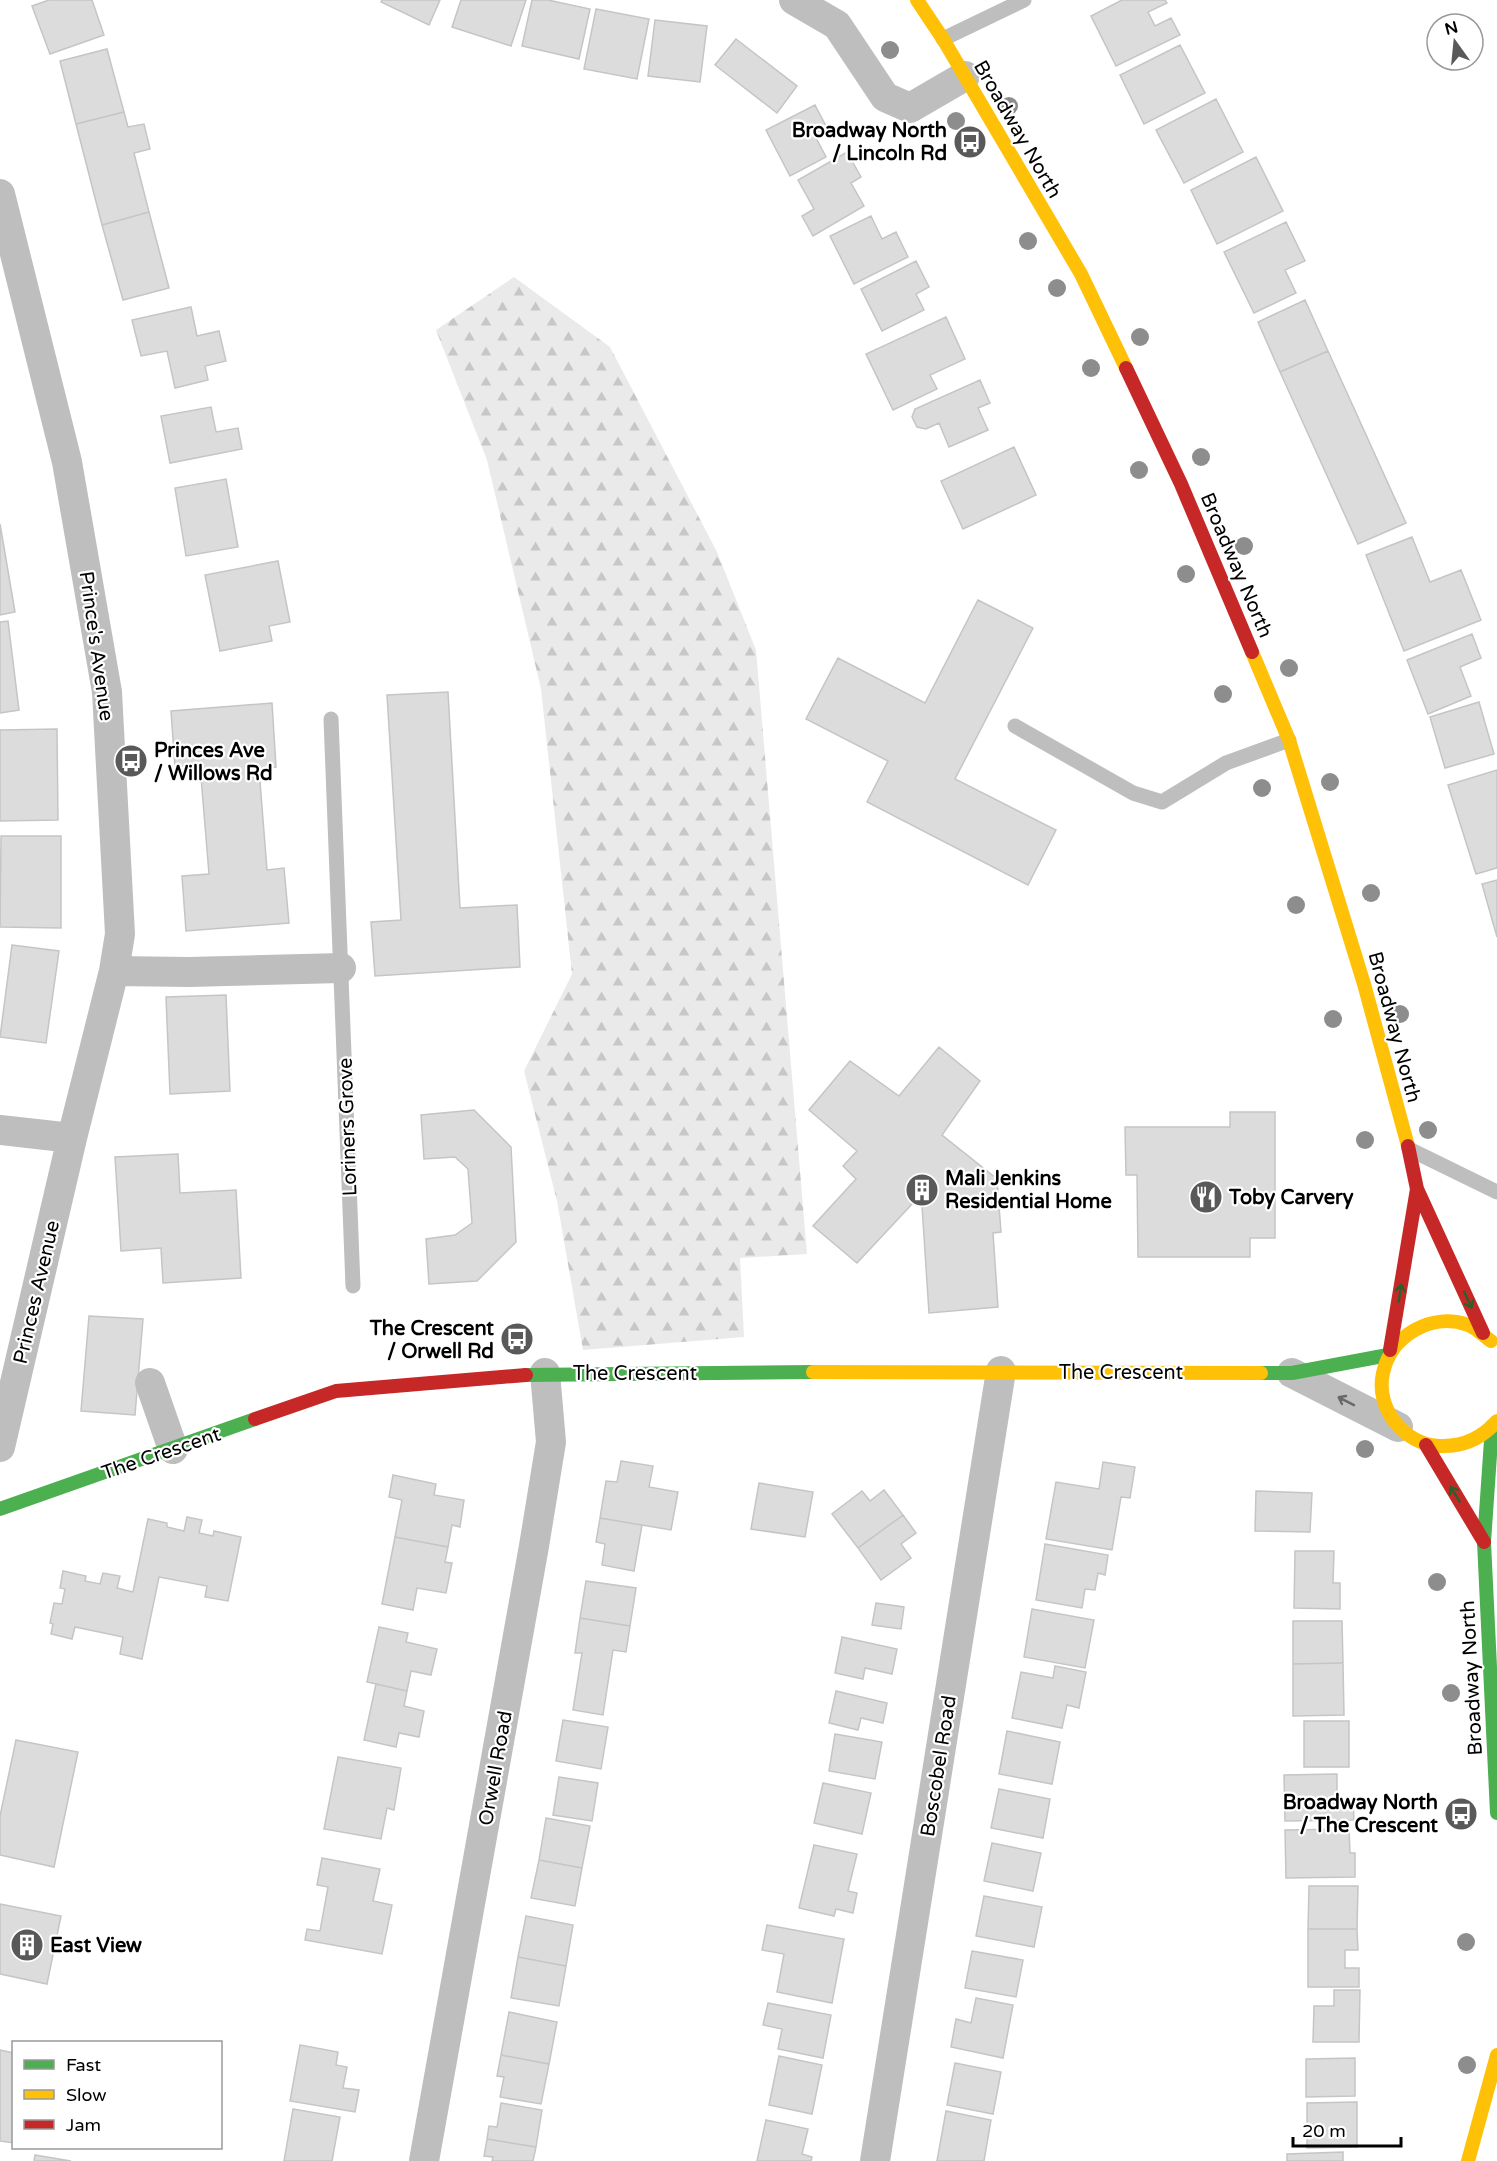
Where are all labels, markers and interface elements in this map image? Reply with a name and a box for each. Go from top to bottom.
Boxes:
north arrow [1425,12,1485,72]
text: N [1443,17,1460,40]
street label: Broadway North [968,56,1066,203]
place label: Broadway North / Lincoln Rd [792,119,947,166]
bus stop icon: Broadway North / Lincoln Rd [952,124,988,160]
street label: Broadway North [1195,489,1277,642]
street label: Prince's Avenue [74,570,118,722]
place label: Princes Ave / Willows Rd [154,739,273,786]
bus stop icon: Princes Ave / Willows Rd [113,743,149,779]
street label: Broadway North [1362,949,1426,1105]
street label: Loriners Grove [334,1057,362,1197]
place label: Mali Jenkins Residential Home [945,1167,1112,1214]
building icon: Mali Jenkins Residential Home [904,1172,940,1208]
restaurant icon: Toby Carvery [1188,1179,1224,1215]
place label: Toby Carvery [1228,1186,1354,1210]
street label: Princes Avenue [9,1218,65,1366]
one-way arrow [1395,1283,1406,1303]
one-way arrow [1463,1290,1474,1308]
place label: The Crescent / Orwell Rd [369,1317,494,1364]
bus stop icon: The Crescent / Orwell Rd [499,1321,535,1357]
street label: The Crescent [1059,1361,1183,1385]
street label: The Crescent [573,1362,697,1386]
one-way arrow [1337,1395,1355,1406]
street label: The Crescent [99,1422,224,1486]
one-way arrow [1449,1486,1461,1503]
street label: Broadway North [1456,1600,1488,1756]
street label: Boscobel Road [916,1694,962,1838]
street label: Orwell Road [474,1709,518,1827]
place label: Broadway North / The Crescent [1283,1791,1438,1838]
bus stop icon: Broadway North / The Crescent [1443,1796,1479,1832]
building icon: East View [9,1927,45,1963]
place label: East View [50,1934,142,1958]
legend [12,2041,222,2149]
text: Fast [66,2054,101,2076]
text: Slow [66,2084,107,2106]
scale bar [1293,2110,1401,2148]
text: Jam [66,2114,101,2136]
text: 20 m [1302,2120,1346,2142]

